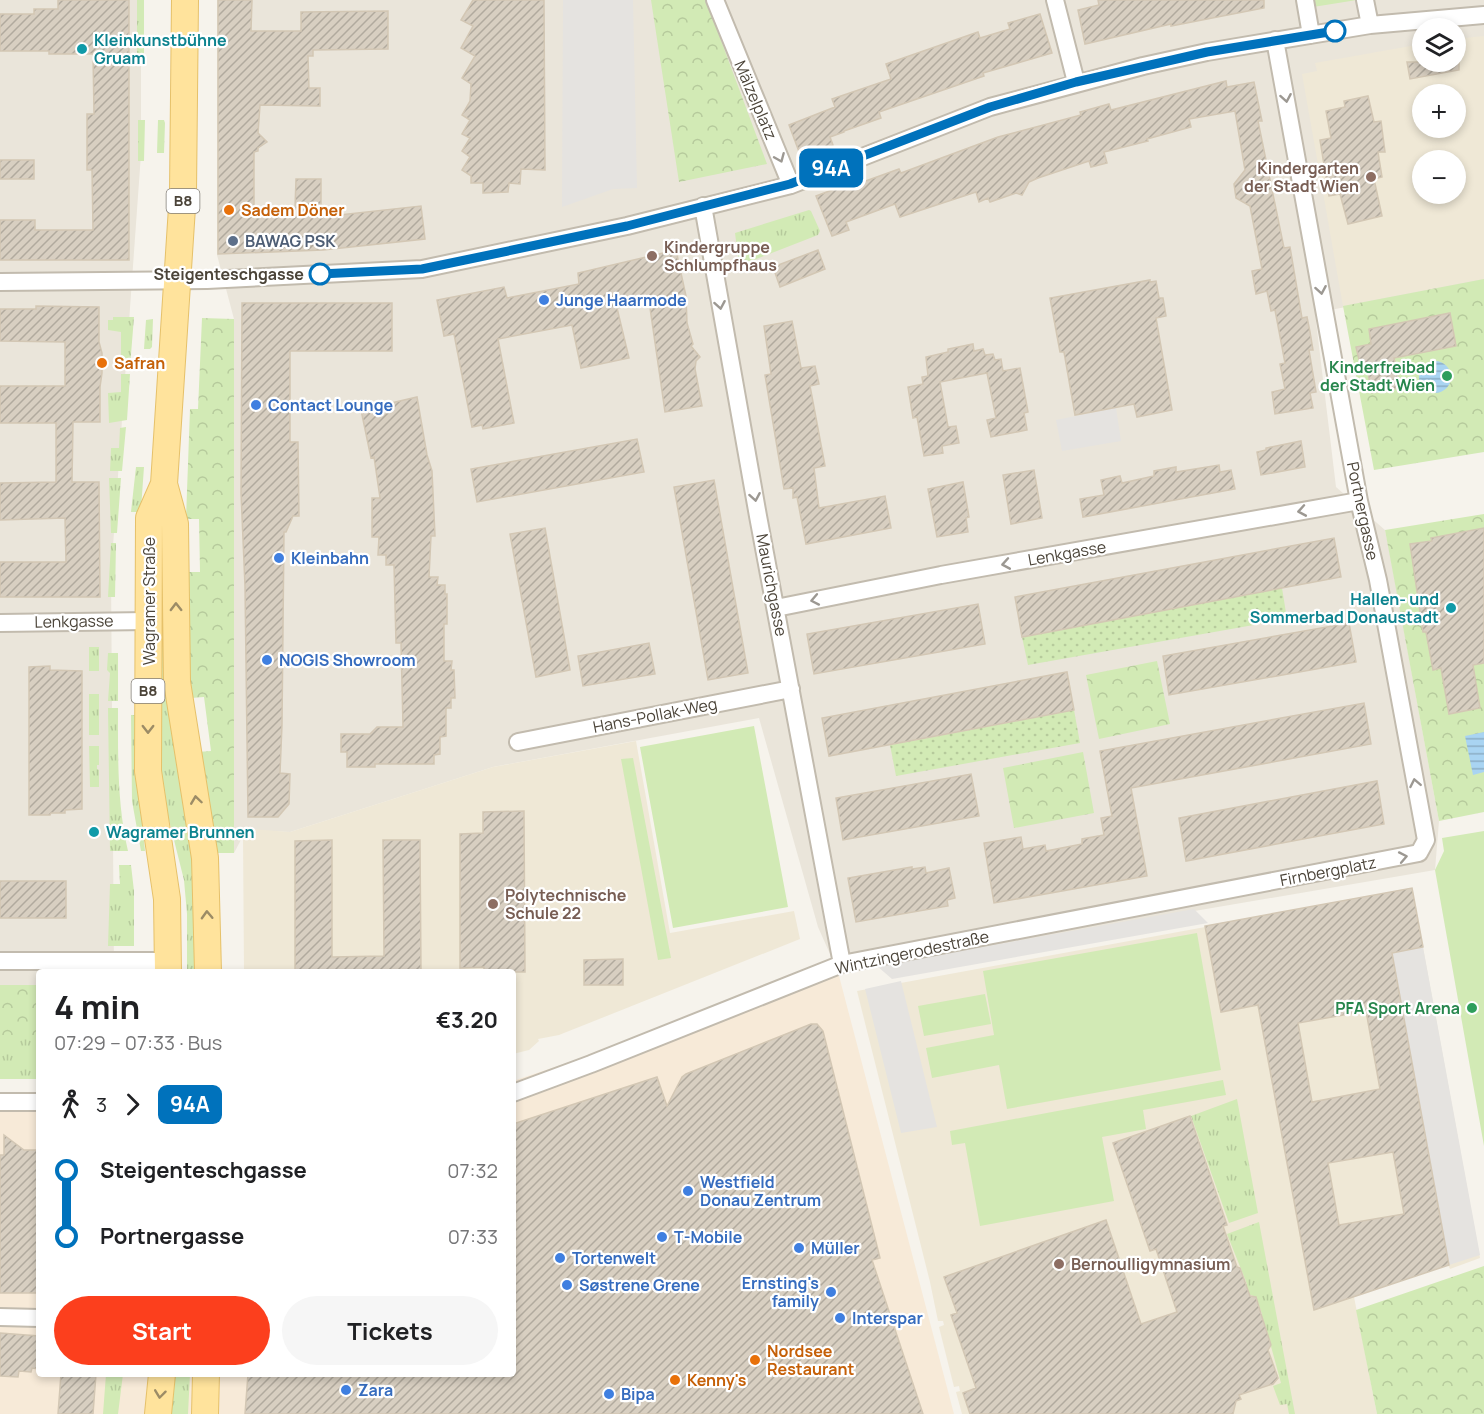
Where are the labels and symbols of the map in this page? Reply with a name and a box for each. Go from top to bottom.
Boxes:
unlabelled marker [1324,20,1346,42]
place label: Kleinkunstbühne Gruam [94,29,227,69]
marker: Kleinkunstbühne Gruam [75,42,89,56]
street label: Mälzelplatz [729,57,783,143]
one-way arrow [1279,93,1292,103]
line badge: 94A [796,148,866,188]
one-way arrow [773,152,785,163]
place label: Kindergarten der Stadt Wien [1244,157,1359,197]
marker: Kindergarten der Stadt Wien [1364,170,1378,184]
road number: B8 [166,189,200,213]
place label: Sadem Döner [241,199,345,221]
marker: Sadem Döner [222,203,236,217]
place label: BAWAG PSK [245,230,336,252]
marker: BAWAG PSK [226,234,240,248]
place label: Kindergruppe Schlumpfhaus [664,236,777,276]
marker: Kindergruppe Schlumpfhaus [645,249,659,263]
place label: Steigenteschgasse [154,263,304,285]
marker: Steigenteschgasse [309,263,331,285]
one-way arrow [1314,284,1327,294]
place label: Junge Haarmode [556,289,687,311]
marker: Junge Haarmode [537,293,551,307]
one-way arrow [713,299,726,309]
place label: Safran [114,352,165,374]
marker: Safran [95,356,109,370]
place label: Kinderfreibad der Stadt Wien [1320,356,1435,396]
marker: Kinderfreibad der Stadt Wien [1440,369,1454,383]
place label: Contact Lounge [268,394,393,416]
marker: Contact Lounge [249,398,263,412]
street label: Portnergasse [1342,460,1384,562]
one-way arrow [748,491,761,501]
one-way arrow [1297,504,1307,517]
street label: Maurichgasse [751,532,793,638]
street label: Lenkgasse [1026,535,1108,571]
street label: Wagramer Straße [138,537,160,665]
place label: Kleinbahn [291,547,369,569]
marker: Kleinbahn [272,551,286,565]
one-way arrow [1002,557,1012,570]
place label: Hallen- und Sommerbad Donaustadt [1250,588,1439,628]
one-way arrow [810,593,820,606]
marker: Hallen- und Sommerbad Donaustadt [1444,601,1458,615]
one-way arrow [170,603,183,612]
street label: Lenkgasse [34,609,114,633]
place label: NOGIS Showroom [279,649,416,671]
marker: NOGIS Showroom [260,653,274,667]
road number: B8 [132,679,164,703]
street label: Hans-Pollak-Weg [591,692,719,738]
one-way arrow [142,724,154,733]
one-way arrow [1409,778,1422,788]
one-way arrow [191,796,203,805]
place label: Wagramer Brunnen [106,821,255,843]
marker: Wagramer Brunnen [87,825,101,839]
street label: Firnbergplatz [1278,851,1378,891]
one-way arrow [1398,851,1408,864]
place label: Polytechnische Schule 22 [505,884,627,924]
marker: Polytechnische Schule 22 [486,897,500,911]
one-way arrow [201,911,214,920]
street label: Wintzingerodestraße [833,925,991,979]
place label: PFA Sport Arena [1335,997,1460,1019]
marker: PFA Sport Arena [1465,1001,1479,1015]
place label: Westfield Donau Zentrum [700,1171,821,1211]
marker: Westfield Donau Zentrum [681,1184,695,1198]
place label: T-Mobile [674,1226,743,1248]
marker: T-Mobile [655,1230,669,1244]
place label: Müller [811,1237,860,1259]
marker: Müller [792,1241,806,1255]
place label: Tortenwelt [572,1247,656,1269]
marker: Tortenwelt [553,1251,567,1265]
place label: Bernoulligymnasium [1071,1253,1230,1275]
marker: Bernoulligymnasium [1052,1257,1066,1271]
place label: Ernsting's family [742,1272,819,1312]
place label: Søstrene Grene [579,1274,700,1296]
marker: Søstrene Grene [560,1278,574,1292]
marker: Ernsting's family [824,1285,838,1299]
place label: Interspar [852,1307,923,1329]
marker: Interspar [833,1311,847,1325]
place label: Nordsee Restaurant [767,1340,854,1380]
marker: Nordsee Restaurant [748,1353,762,1367]
place label: Kenny's [687,1369,747,1391]
marker: Kenny's [668,1373,682,1387]
place label: Zara [358,1379,393,1401]
marker: Zara [339,1383,353,1397]
place label: Bipa [621,1383,655,1405]
marker: Bipa [602,1387,616,1401]
one-way arrow [154,1389,167,1399]

